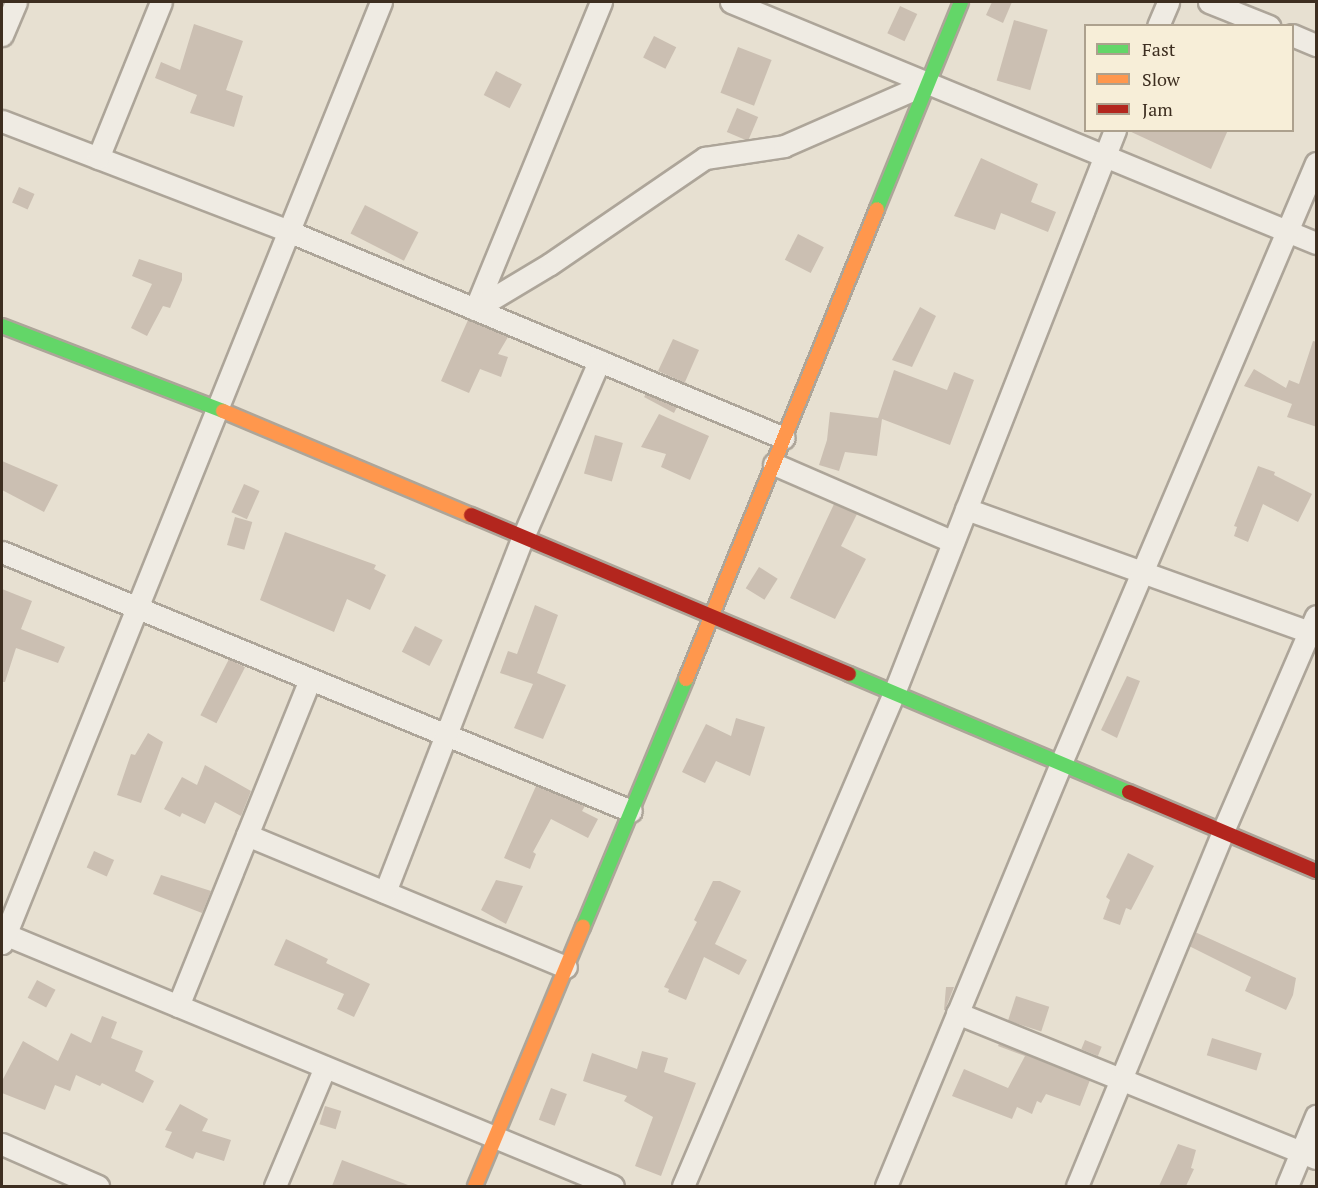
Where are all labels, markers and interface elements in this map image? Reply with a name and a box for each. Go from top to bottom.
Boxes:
legend [1084,24,1294,132]
text: Fast [1142,37,1175,61]
text: Slow [1142,67,1180,91]
text: Jam [1142,97,1173,121]

